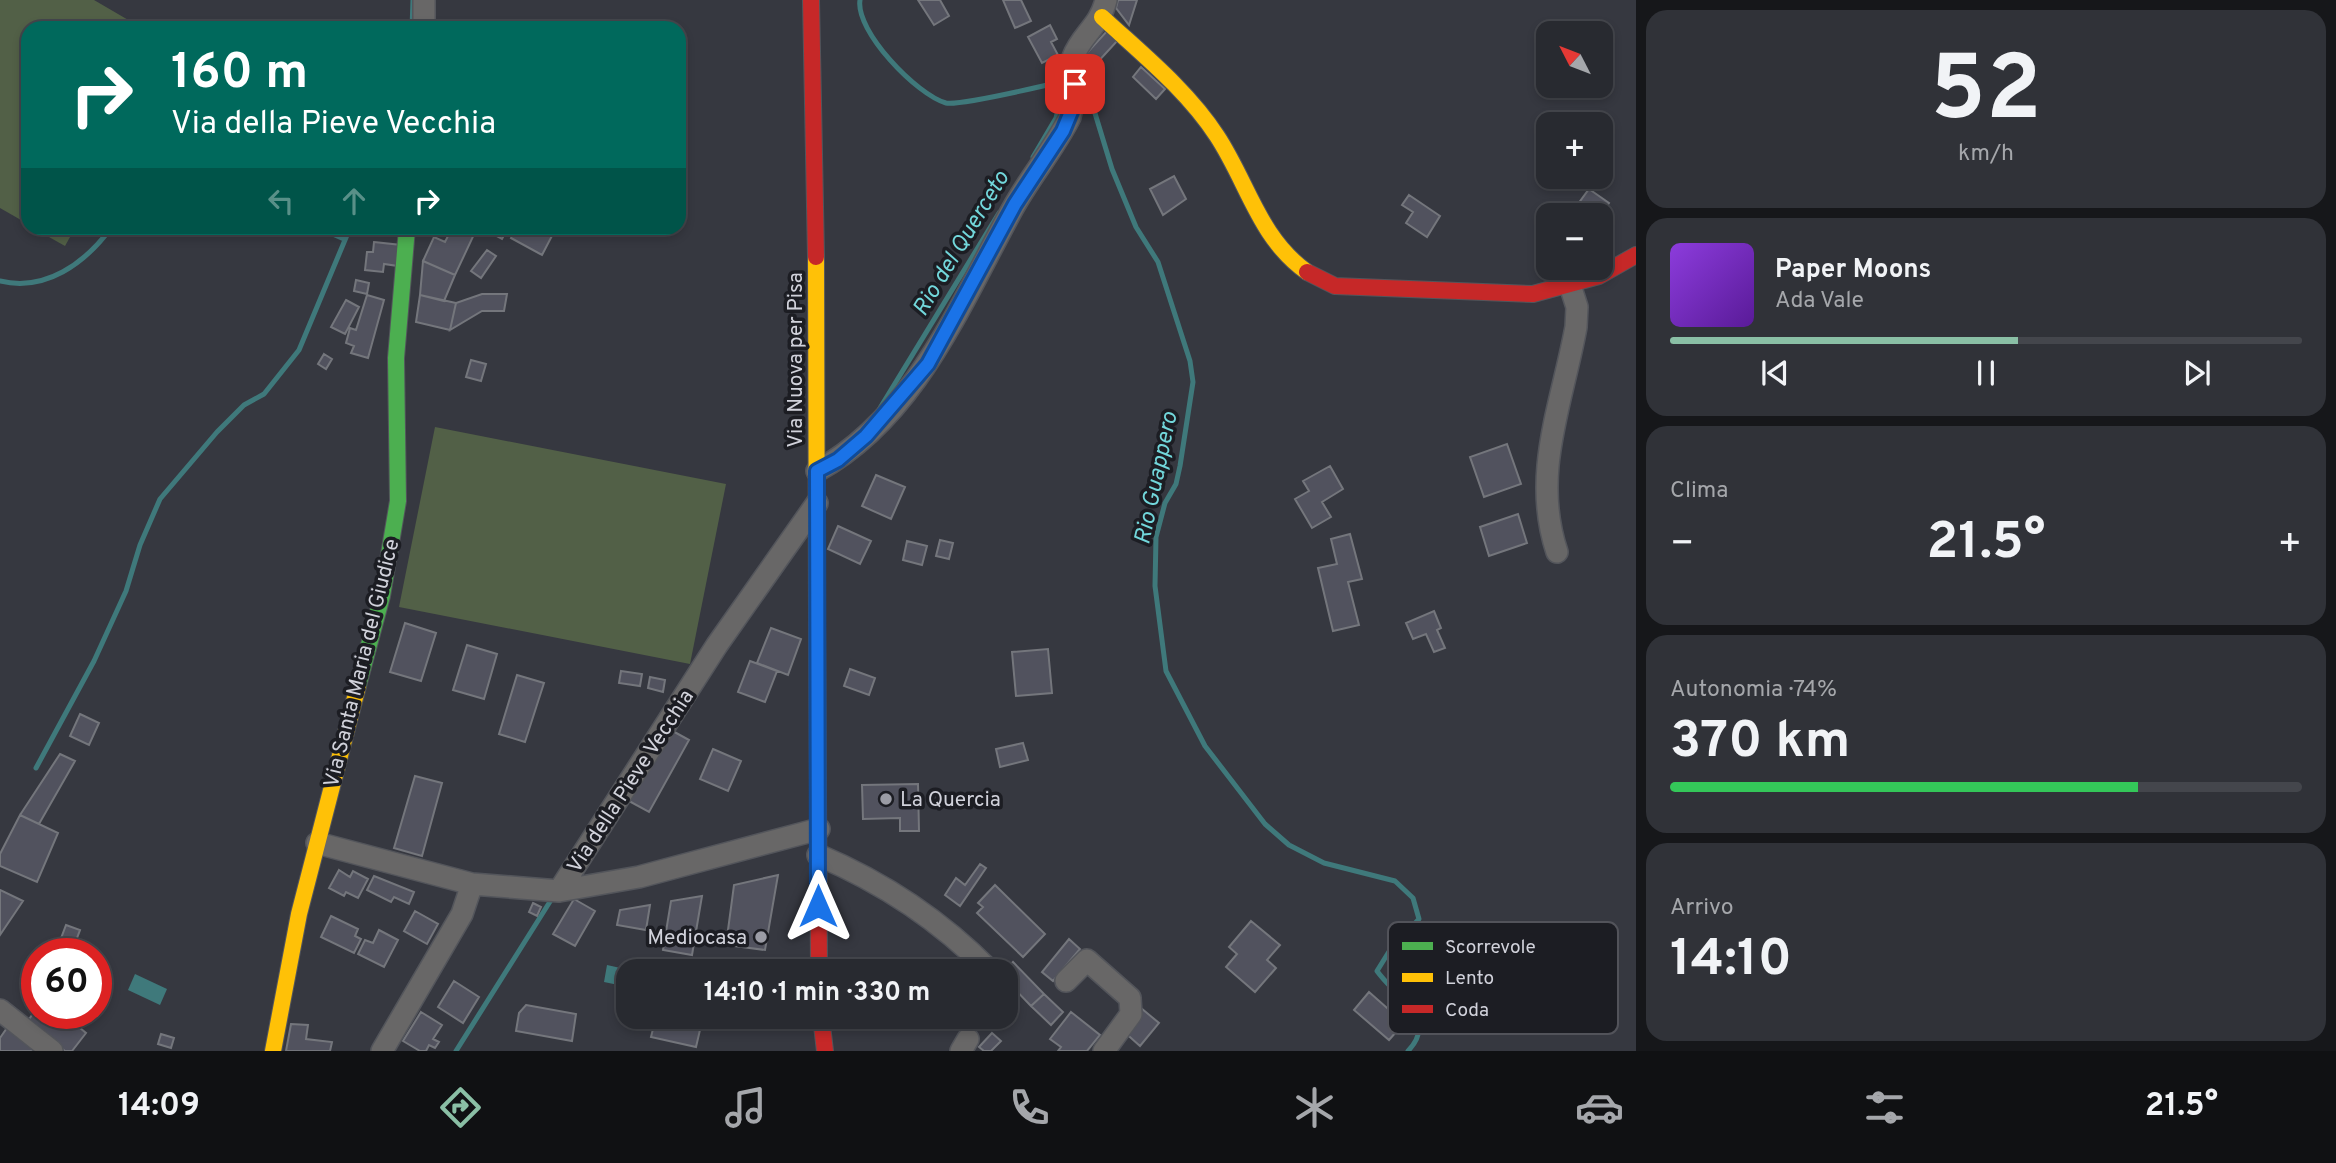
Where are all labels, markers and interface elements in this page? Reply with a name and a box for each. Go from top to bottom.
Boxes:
north arrow [1536,21,1614,98]
map controls [1536,21,1613,280]
text: 52 [1930,37,2042,152]
text: 160 m [171,44,308,106]
icon: right [56,49,147,140]
pin [1045,54,1105,114]
icon: arrive [1056,65,1094,103]
text: Via della Pieve Vecchia [171,105,496,145]
button: + [1536,112,1613,189]
text: km/h [1958,140,2014,169]
water label: Rio del Querceto [907,166,1017,322]
icon: left [262,182,300,220]
icon: ahead [335,182,373,220]
icon: right [408,182,446,220]
button: − [1536,203,1613,280]
text: Paper Moons [1775,254,1931,287]
street label: Via Nuova per Pisa [783,272,810,448]
text: Ada Vale [1775,287,1864,316]
icon: previous [1756,354,1794,392]
icon: pause [1967,354,2005,392]
icon: next [2178,354,2216,392]
water label: Rio Guappero [1129,409,1186,547]
text: Clima [1670,477,1728,506]
text: 21.5° [1927,511,2045,577]
text: − [1670,521,1695,570]
text: + [2277,521,2302,570]
street label: Via Santa Maria del Giudice [318,536,406,790]
text: Autonomia · 74% [1670,676,1837,705]
street label: Via della Pieve Vecchia [562,685,701,879]
text: 370 km [1670,710,1850,776]
place label: La Quercia [900,787,1001,814]
marker: La Quercia [878,791,894,807]
position arrow [781,869,855,943]
text: Arrivo [1670,894,1734,923]
legend [1388,922,1618,1034]
place label: Mediocasa [647,925,747,952]
text: 14:10 [1670,928,1792,994]
marker: Mediocasa [753,929,769,945]
text: Scorrevole [1445,936,1536,960]
speed limit sign: 60 [21,938,112,1029]
text: Lento [1445,967,1494,991]
text: 14:10 · 1 min · 330 m [704,977,930,1010]
text: Coda [1445,999,1489,1023]
icon: directions [436,1083,485,1132]
icon: music [721,1083,770,1132]
icon: phone [1005,1083,1054,1132]
icon: climate [1290,1083,1339,1132]
icon: car [1575,1083,1624,1132]
icon: filters [1860,1083,1909,1132]
text: 14:09 [118,1087,200,1127]
text: 21.5° [2145,1087,2218,1127]

